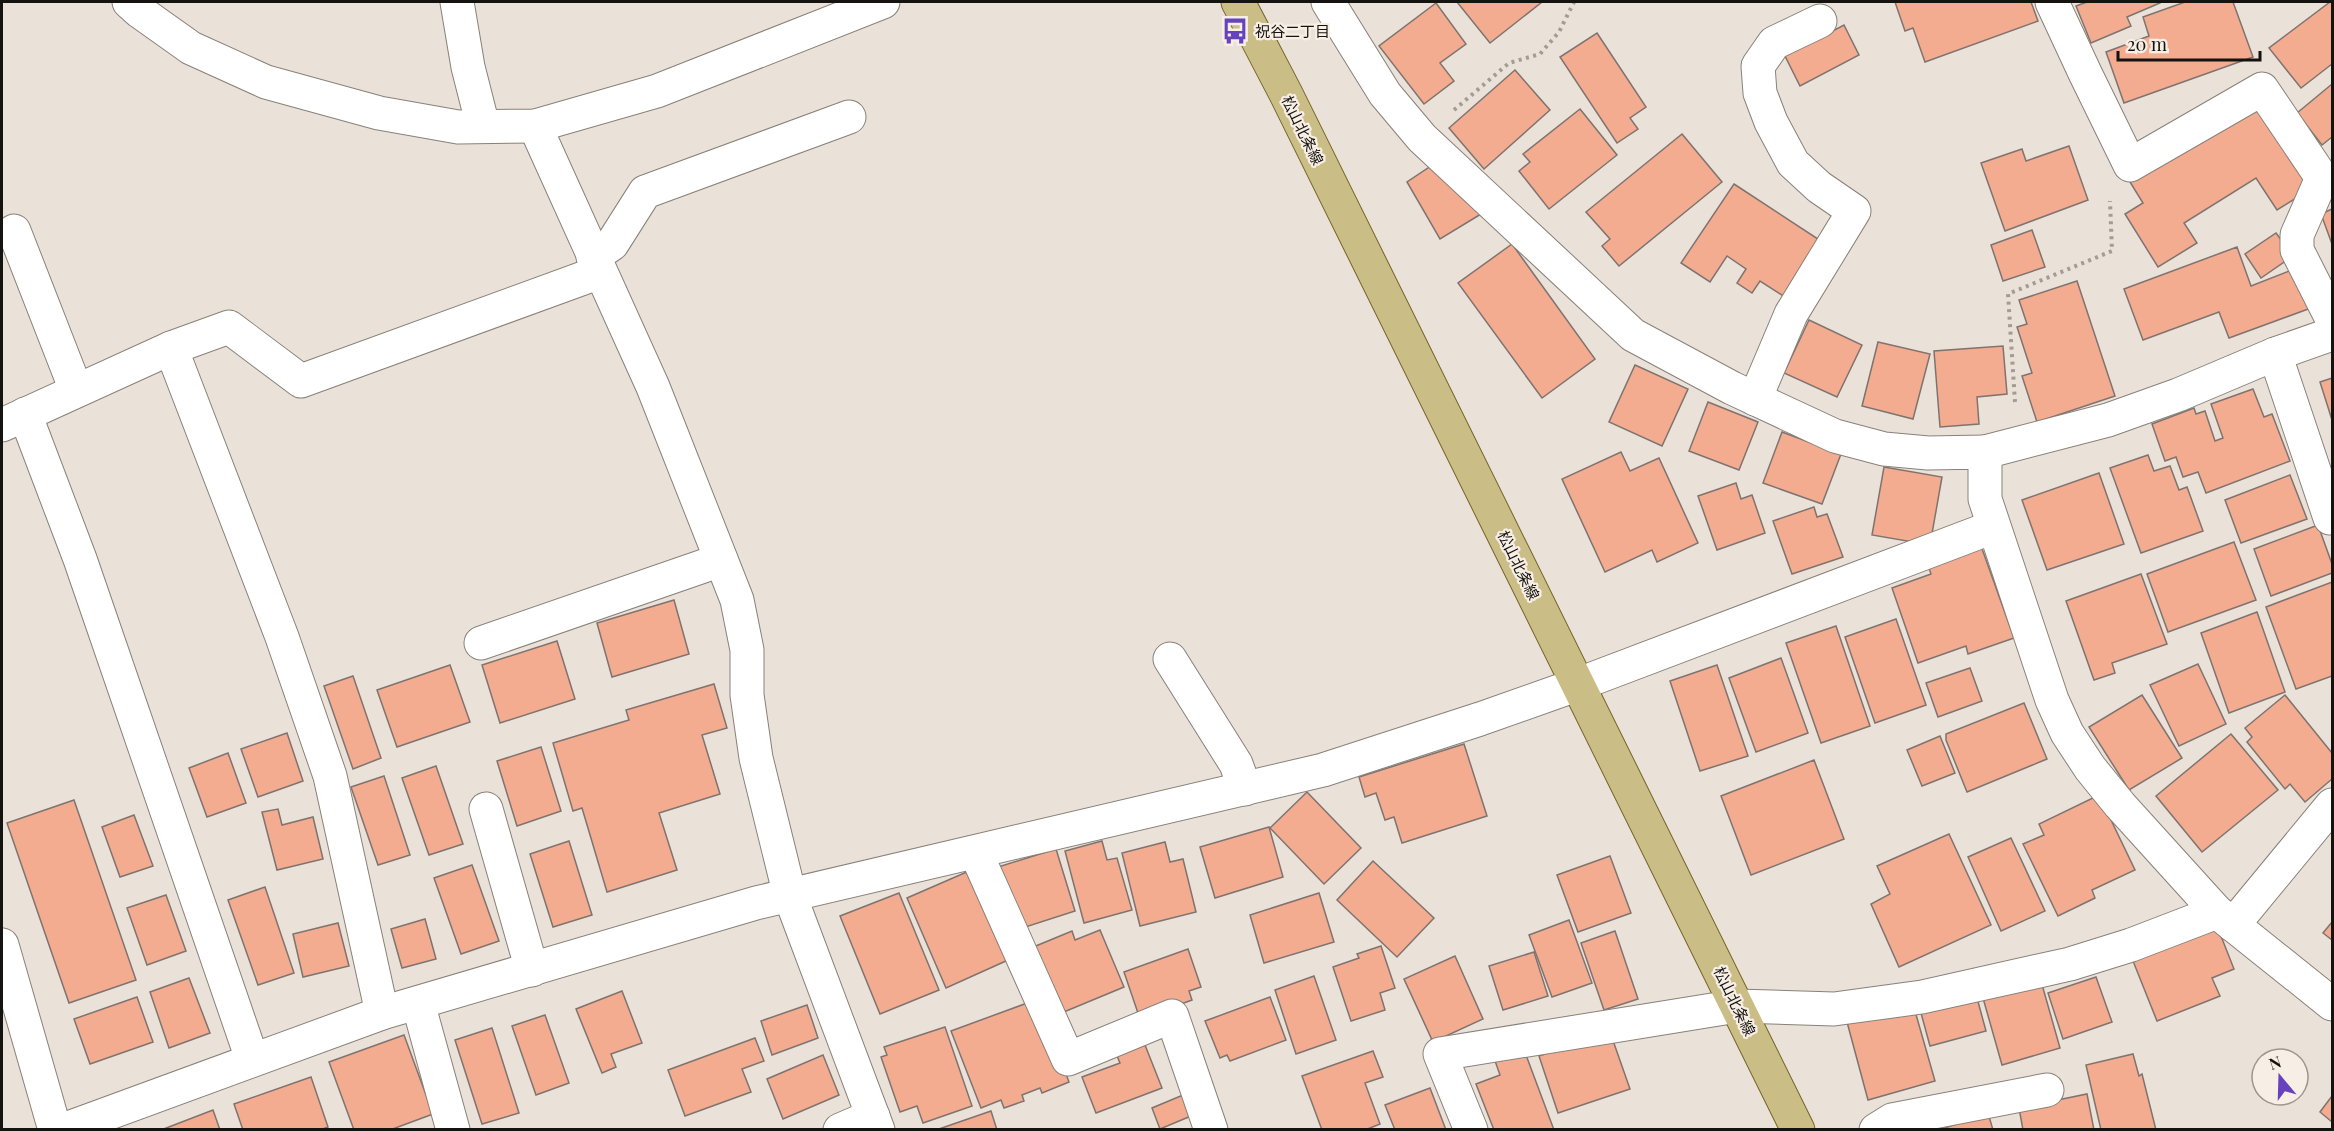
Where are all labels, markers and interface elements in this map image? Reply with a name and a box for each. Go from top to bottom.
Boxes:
bus stop icon: 祝谷二丁目 [1220,16,1250,46]
place label: 祝谷二丁目 [1255,21,1330,41]
scale bar [2118,24,2260,62]
text: 20 m [2127,32,2167,56]
street label: 松山北条線 [1278,92,1328,168]
street label: 松山北条線 [1494,527,1544,603]
street label: 松山北条線 [1710,963,1760,1039]
north arrow [2250,1047,2310,1107]
text: N [2266,1050,2284,1074]

